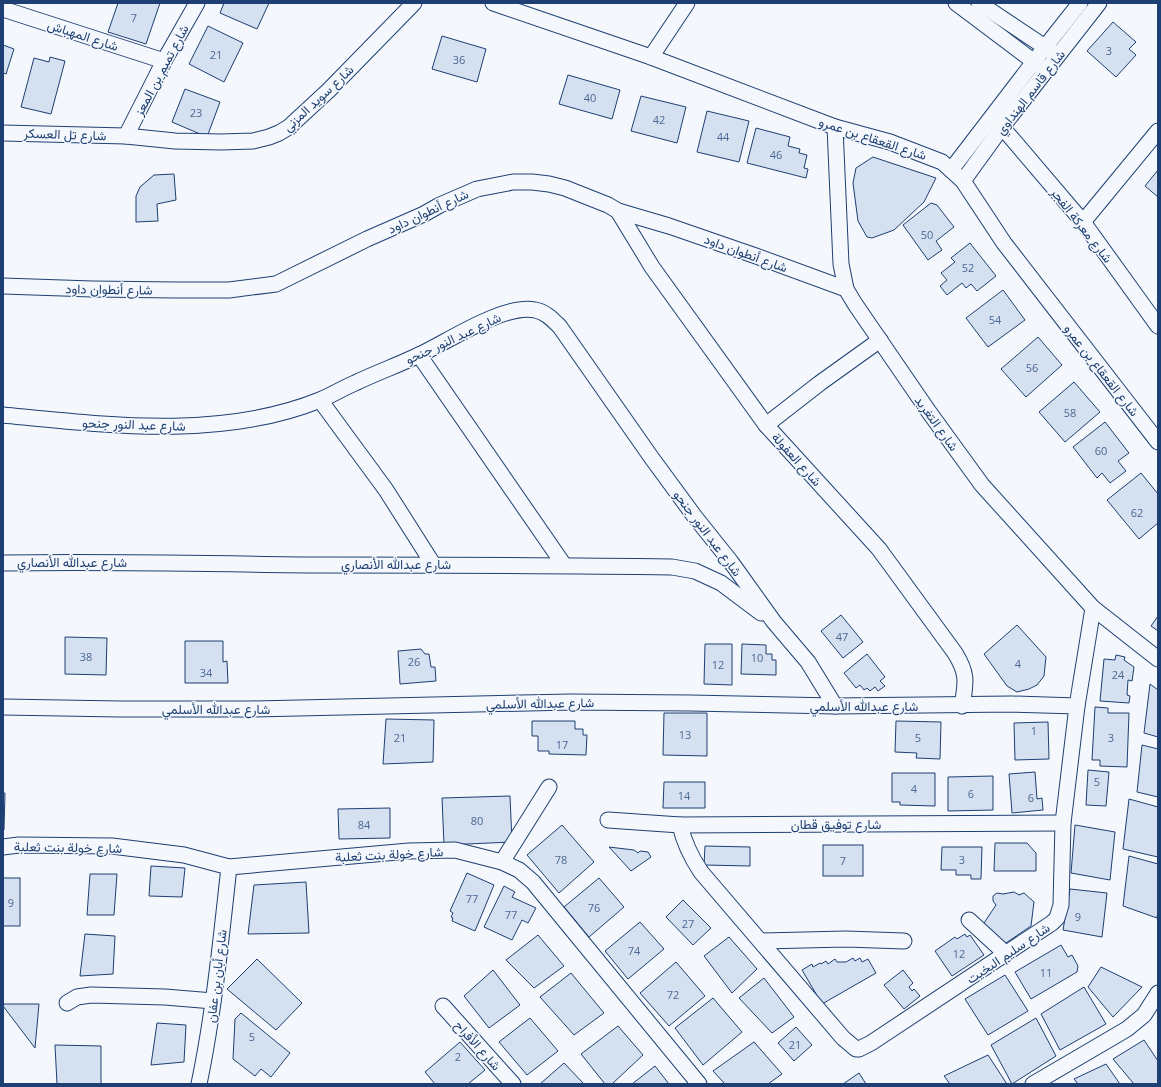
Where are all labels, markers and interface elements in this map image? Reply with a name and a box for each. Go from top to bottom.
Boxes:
house number: 7 [131,10,137,25]
street label: شارع المهباش [45,15,121,56]
street label: شارع تميم بن المعز [129,21,193,120]
house number: 3 [1106,43,1112,58]
street label: شارع قاسم الهنداوي [991,46,1070,139]
house number: 21 [210,47,222,62]
house number: 36 [453,52,465,67]
street label: شارع سويد المزني [279,61,359,137]
house number: 40 [584,90,596,105]
house number: 23 [190,105,202,120]
house number: 42 [653,112,665,127]
street label: شارع القعقاع بن عمرو [816,112,929,165]
street label: شارع تل العسكر [22,124,107,145]
house number: 44 [717,129,730,144]
house number: 46 [770,147,782,162]
street label: شارع معركة الفجر [1046,183,1117,267]
street label: شارع أنطوان داود [385,184,472,238]
house number: 50 [921,227,933,242]
street label: شارع أنطوان داود [702,230,790,277]
house number: 52 [962,260,974,275]
street label: شارع أنطوان داود [65,279,153,300]
street label: شارع عبد النور جنحو [402,308,504,369]
house number: 54 [989,312,1002,327]
street label: شارع القعقاع بن عمرو [1060,320,1144,420]
house number: 56 [1026,360,1038,375]
street label: شارع التغريد [910,392,963,455]
house number: 58 [1064,405,1076,420]
street label: شارع عبد النور جنحو [82,413,186,436]
street label: شارع العفولة [767,428,826,490]
house number: 60 [1095,443,1107,458]
street label: شارع عبد النور جنحو [669,486,746,580]
house number: 62 [1131,505,1143,520]
street label: شارع عبدالله الأنصاري [17,553,127,573]
street label: شارع عبدالله الأنصاري [341,555,451,575]
house number: 47 [836,629,848,644]
house number: 38 [80,649,92,664]
house number: 10 [751,650,763,665]
house number: 26 [408,654,420,669]
house number: 4 [1015,656,1022,671]
house number: 12 [712,657,724,672]
house number: 34 [200,665,213,680]
house number: 24 [1112,667,1125,682]
street label: شارع عبدالله الأسلمي [486,693,594,715]
street label: شارع عبدالله الأسلمي [810,697,918,717]
street label: شارع عبدالله الأسلمي [162,700,270,720]
house number: 1 [1031,723,1037,738]
house number: 13 [679,727,691,742]
house number: 21 [394,730,406,745]
house number: 5 [915,730,921,745]
house number: 3 [1108,730,1114,745]
house number: 17 [556,737,568,752]
house number: 5 [1094,774,1100,789]
house number: 4 [911,781,918,796]
house number: 6 [968,786,974,801]
house number: 14 [678,788,691,803]
house number: 6 [1028,790,1034,805]
house number: 80 [471,813,483,828]
street label: شارع توفيق قطان [791,815,881,834]
house number: 84 [358,817,371,832]
street label: شارع خولة بنت ثعلبة [14,837,122,858]
street label: شارع خولة بنت ثعلبة [334,842,444,867]
house number: 78 [555,852,567,867]
house number: 3 [959,852,965,867]
house number: 7 [840,853,846,868]
house number: 77 [466,891,478,906]
house number: 9 [8,895,14,910]
house number: 76 [588,900,600,915]
house number: 77 [505,907,517,922]
house number: 9 [1075,909,1081,924]
house number: 27 [682,916,694,931]
street label: شارع سليم البخيت [963,918,1054,988]
street label: شارع أبان بن عفان [201,928,232,1024]
house number: 74 [628,943,641,958]
house number: 12 [953,946,965,961]
house number: 11 [1040,965,1052,980]
house number: 72 [667,987,679,1002]
street label: شارع الأفراح [450,1016,505,1075]
house number: 5 [249,1029,255,1044]
house number: 21 [789,1037,801,1052]
house number: 2 [455,1049,461,1064]

